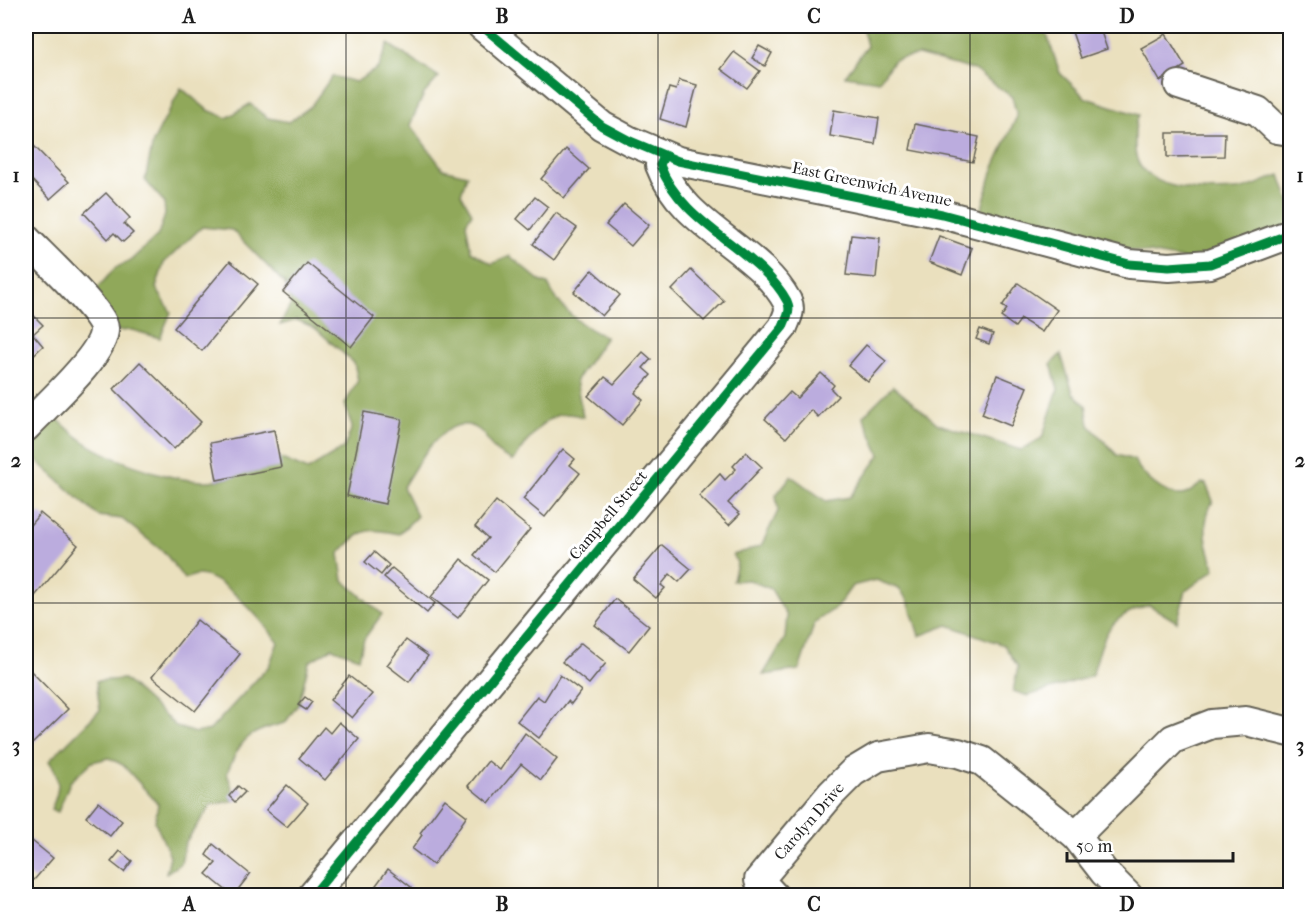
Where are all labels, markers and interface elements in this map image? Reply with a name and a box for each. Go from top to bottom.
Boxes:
text: A [181,5,197,28]
text: B [495,5,509,28]
text: C [807,5,821,28]
text: D [1119,5,1135,28]
street label: East Greenwich Avenue [790,158,954,210]
text: 1 [12,164,20,187]
text: 1 [1296,164,1304,187]
text: 2 [11,449,21,472]
text: 2 [1295,449,1305,472]
street label: Campbell Street [565,466,651,564]
text: 3 [12,734,20,757]
text: 3 [1296,734,1304,757]
street label: Carolyn Drive [770,778,848,864]
scale bar [1067,825,1234,863]
text: 50 m [1076,836,1113,857]
text: A [181,893,197,916]
text: B [495,893,509,916]
text: C [807,893,821,916]
text: D [1119,893,1135,916]

